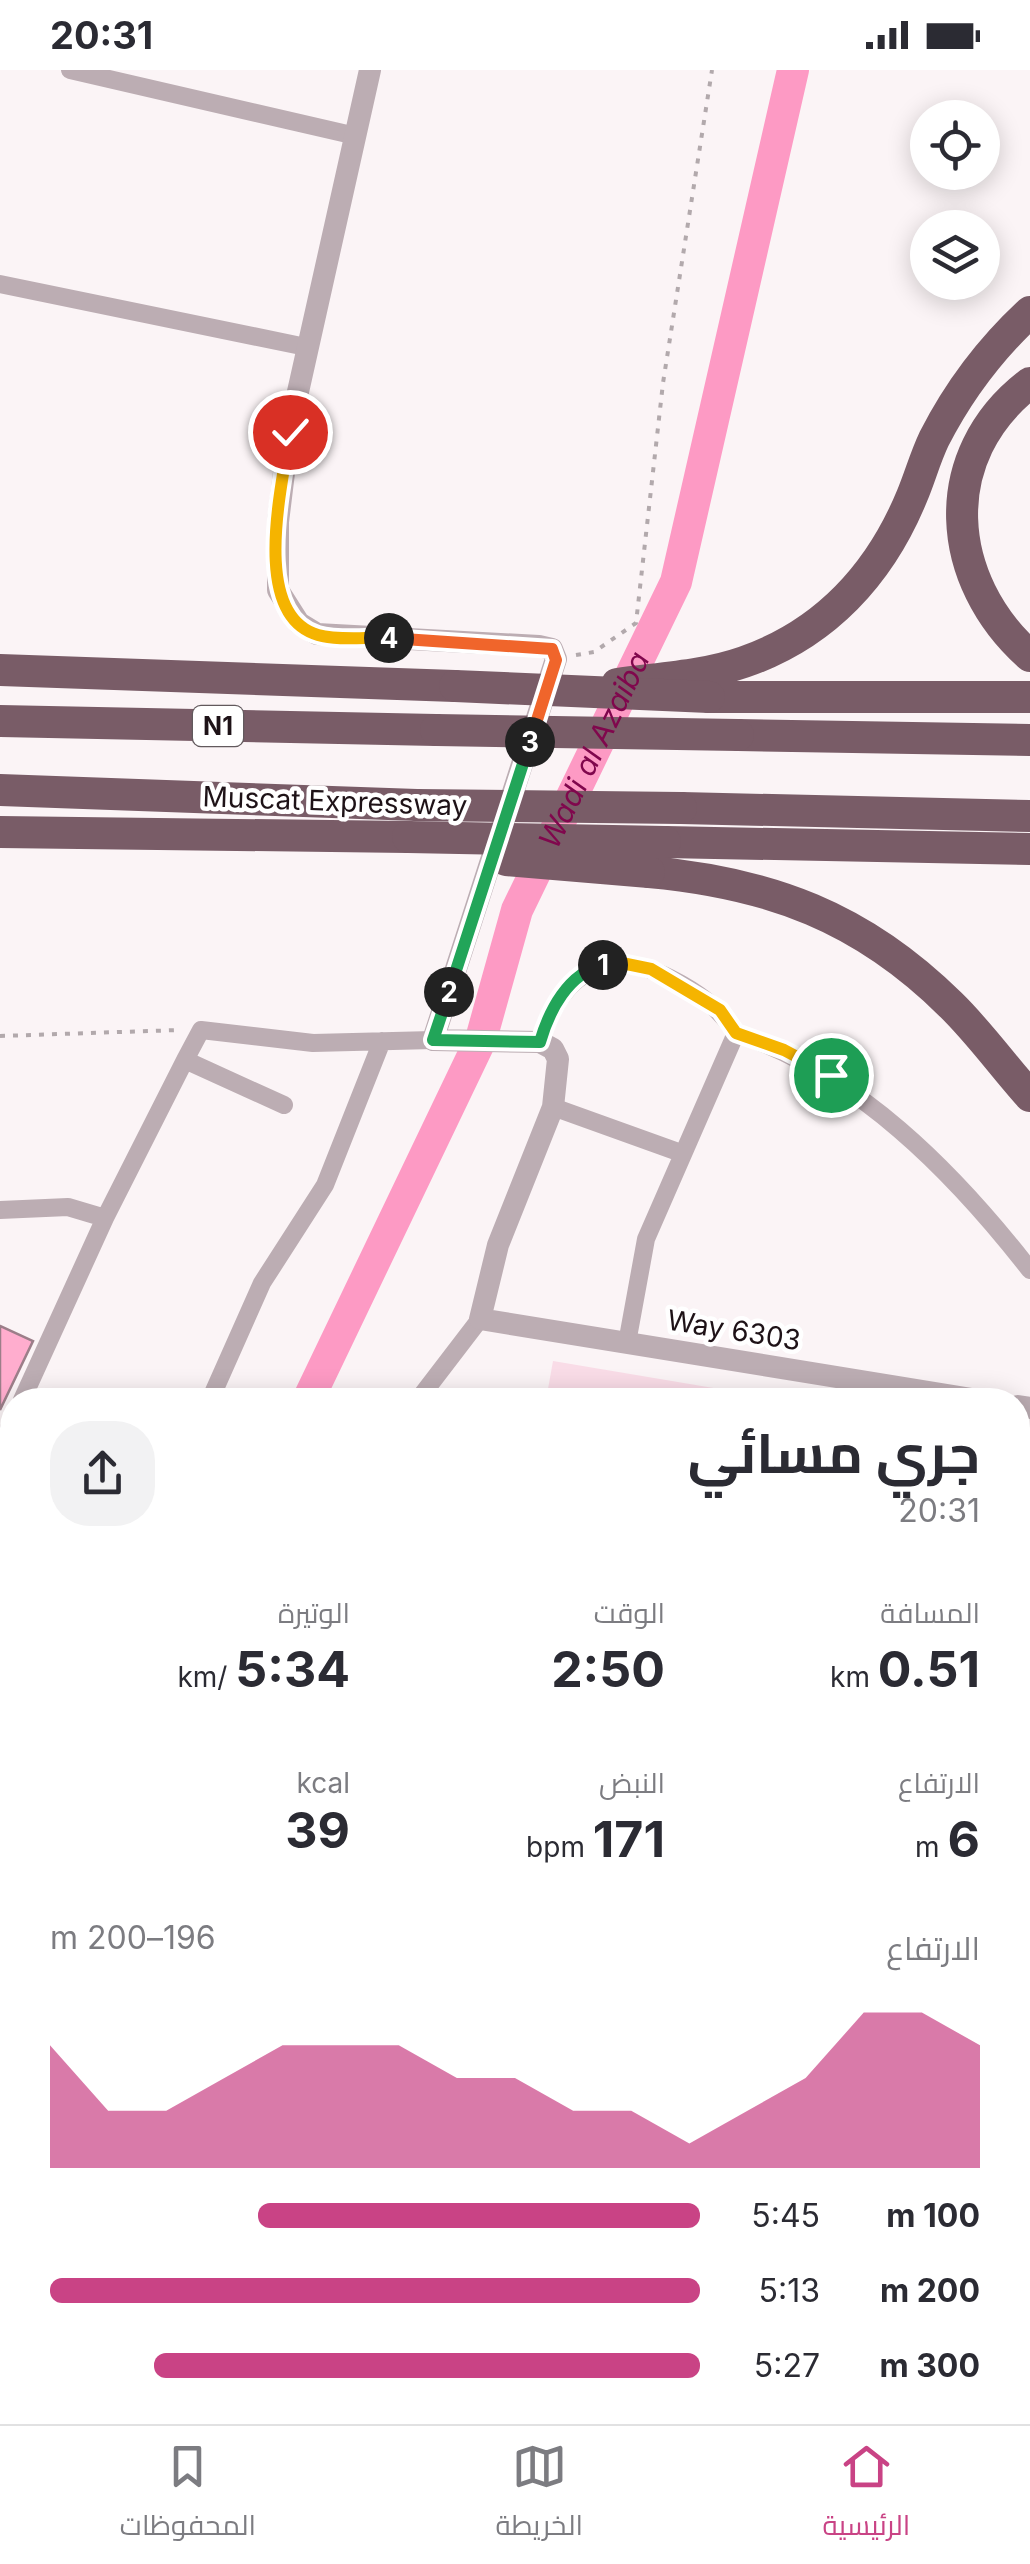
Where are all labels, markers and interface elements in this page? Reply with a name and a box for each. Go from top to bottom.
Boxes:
text: 20:31 [50,12,153,58]
map controls [910,100,1000,300]
button: locate [910,100,1000,190]
button: layers [910,210,1000,300]
pin [248,390,333,475]
icon: check [263,405,318,460]
pin: 4 [364,613,414,663]
text: 4 [380,621,398,655]
water label: Wadi al Azaiba [531,645,657,854]
road number: N1 [193,706,243,746]
pin: 3 [505,717,555,767]
text: 3 [521,725,539,759]
street label: Muscat Expressway [202,779,468,823]
pin: 1 [578,940,628,990]
text: 1 [597,948,609,982]
pin: 2 [424,967,474,1017]
text: 2 [440,975,458,1009]
pin [789,1033,874,1118]
icon: arrive [804,1048,859,1103]
street label: Way 6303 [665,1303,803,1357]
text: جري مسائي [688,1420,980,1486]
button: share [50,1421,155,1526]
text: 20:31 [898,1491,980,1530]
text: الوتيرة [278,1596,350,1630]
text: الوقت [594,1596,665,1630]
text: المسافة [880,1596,980,1630]
text: 5:34 [235,1639,350,1699]
text: 2:50 [551,1639,665,1699]
text: 0.51 [878,1639,980,1699]
text: /km [177,1660,235,1694]
text: km [830,1660,878,1694]
text: kcal [296,1766,350,1800]
text: النبض [599,1766,665,1800]
text: الارتفاع [898,1766,980,1800]
text: 39 [285,1800,350,1860]
text: 171 [593,1809,665,1869]
text: 6 [948,1809,980,1869]
text: bpm [526,1830,593,1864]
text: m [915,1830,948,1864]
text: 196–200 m [50,1918,216,1957]
text: الارتفاع [886,1929,980,1968]
text: 5:45 [751,2196,820,2235]
text: 100 m [886,2196,980,2235]
text: 5:13 [759,2271,820,2310]
text: 200 m [880,2271,980,2310]
text: 5:27 [754,2346,820,2385]
text: 300 m [879,2346,980,2385]
tab: المحفوظات [120,2439,256,2551]
tab: الخريطة [496,2439,583,2551]
tab: الرئيسية [822,2439,910,2551]

